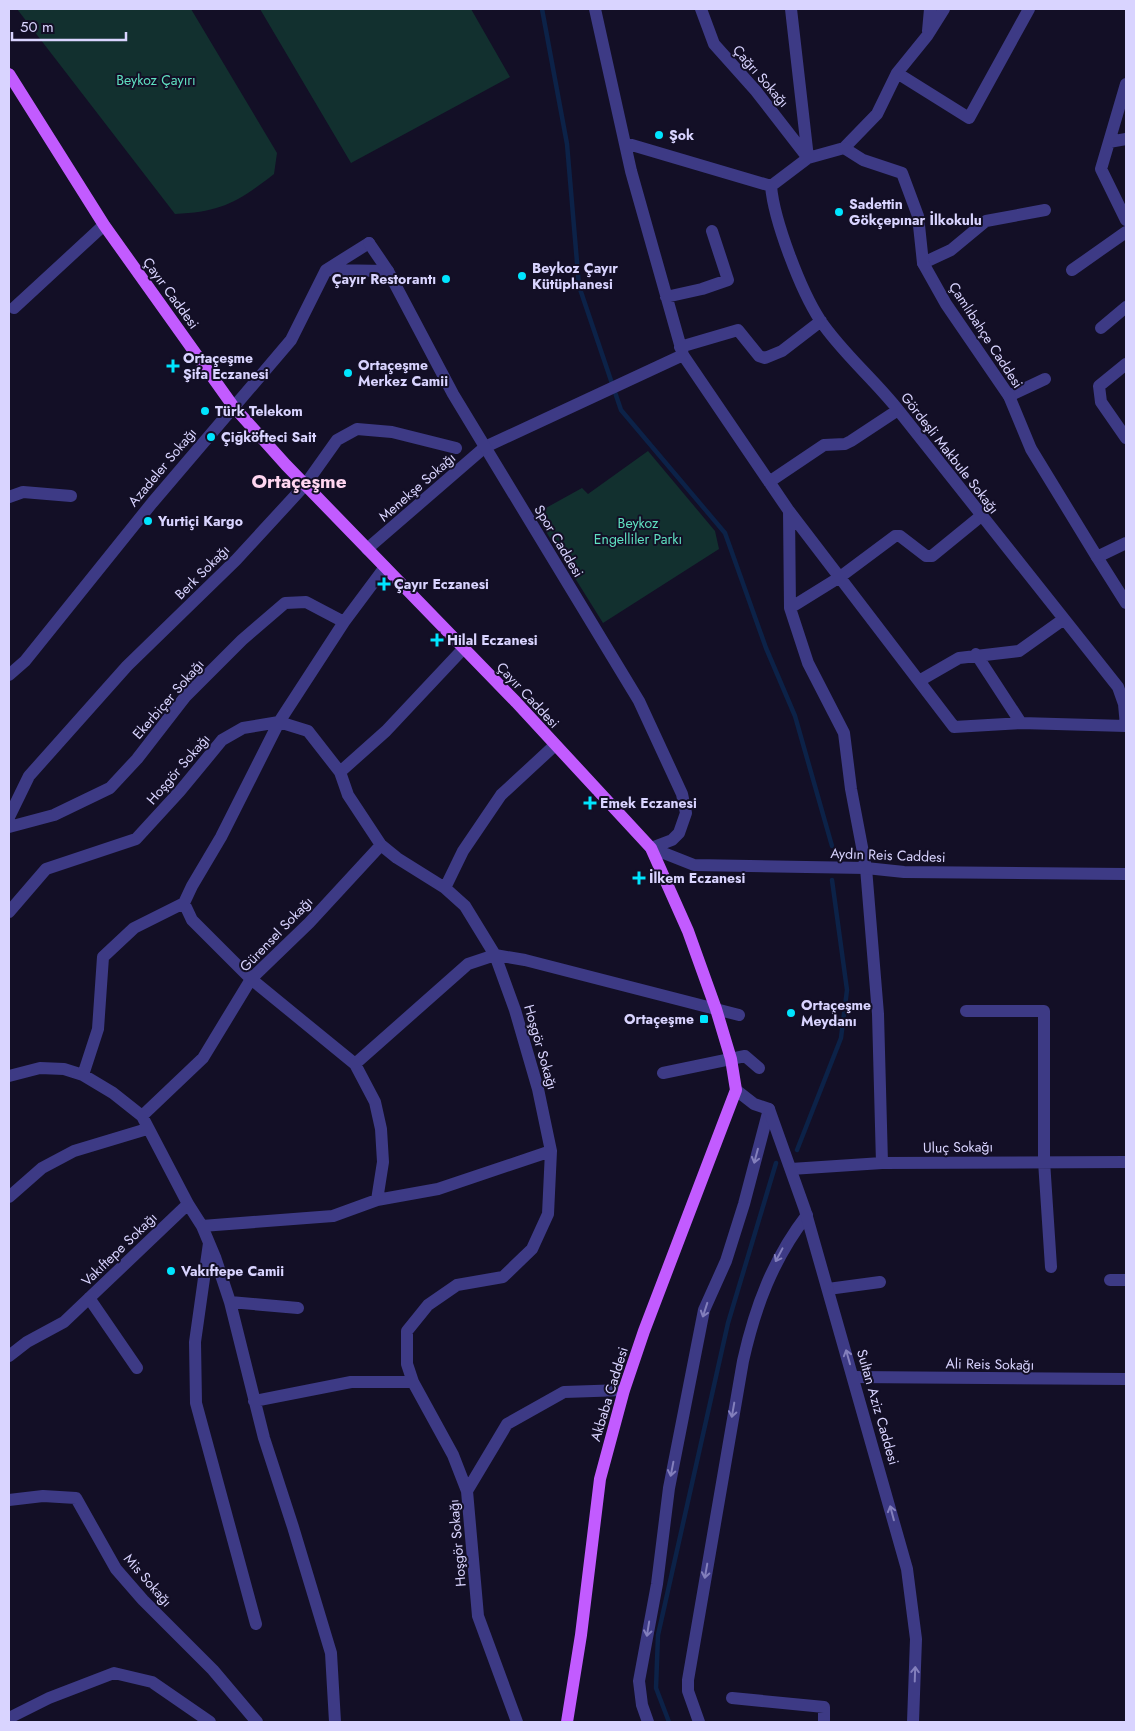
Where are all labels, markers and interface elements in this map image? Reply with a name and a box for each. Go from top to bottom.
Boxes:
scale bar [12,10,126,42]
text: 50 m [20,16,54,38]
street label: Çağrı Sokağı [728,40,794,112]
park label: Beykoz Çayırı [116,70,196,90]
place label: Şok [669,125,694,145]
marker: Şok [653,129,665,141]
place label: Sadettin Gökçepınar İlkokulu [849,194,982,230]
marker: Sadettin Gökçepınar İlkokulu [833,206,845,218]
street label: Çayır Caddesi [138,253,204,333]
place label: Beykoz Çayır Kütüphanesi [532,258,618,294]
place label: Çayır Restorantı [332,269,436,289]
marker: Beykoz Çayır Kütüphanesi [516,270,528,282]
marker: Çayır Restorantı [440,273,452,285]
street label: Çamlıbahçe Caddesi [944,278,1028,392]
place label: Ortaçeşme Şifa Eczanesi [183,348,269,384]
place label: Ortaçeşme Merkez Camii [358,355,448,391]
marker: Ortaçeşme Şifa Eczanesi [167,360,179,372]
marker: Ortaçeşme Merkez Camii [342,367,354,379]
street label: Gördeşli Makbule Sokağı [896,388,1004,518]
place label: Türk Telekom [215,401,303,421]
marker: Türk Telekom [199,405,211,417]
street label: Azadeler Sokağı [123,423,201,511]
place label: Çiğköfteci Sait [221,427,317,447]
marker: Çiğköfteci Sait [205,431,217,443]
street label: Menekşe Sokağı [374,448,460,526]
district label: Ortaçeşme [251,468,347,495]
street label: Spor Caddesi [530,501,588,581]
place label: Yurtiçi Kargo [157,511,243,531]
park label: Beykoz Engelliler Parkı [594,513,682,549]
marker: Yurtiçi Kargo [142,515,154,527]
street label: Berk Sokağı [170,540,234,604]
place label: Çayır Eczanesi [394,574,489,594]
marker: Çayır Eczanesi [378,578,390,590]
place label: Hilal Eczanesi [447,630,538,650]
marker: Hilal Eczanesi [431,634,443,646]
street label: Ekerbiçer Sokağı [128,655,208,743]
street label: Çayır Caddesi [492,658,564,732]
street label: Hoşgör Sokağı [142,729,214,809]
place label: Emek Eczanesi [600,793,697,813]
marker: Emek Eczanesi [584,797,596,809]
street label: Aydın Reis Caddesi [830,843,946,867]
place label: İlkem Eczanesi [649,868,745,888]
marker: İlkem Eczanesi [633,872,645,884]
street label: Gürensel Sokağı [235,892,317,976]
place label: Ortaçeşme Meydanı [801,995,871,1031]
street label: Hoşgör Sokağı [519,1002,563,1092]
marker: Ortaçeşme Meydanı [785,1007,797,1019]
place label: Ortaçeşme [624,1009,694,1029]
marker: Ortaçeşme [698,1013,710,1025]
street label: Uluç Sokağı [923,1136,993,1158]
one-way arrow [751,1148,761,1164]
street label: Vakıftepe Sokağı [77,1208,161,1290]
one-way arrow [774,1248,784,1262]
place label: Vakıftepe Camii [180,1261,284,1281]
marker: Vakıftepe Camii [165,1265,177,1277]
one-way arrow [700,1301,709,1317]
street label: Akbaba Caddesi [585,1344,633,1444]
street label: Sultan Aziz Caddesi [852,1347,904,1467]
one-way arrow [842,1350,852,1366]
street label: Ali Reis Sokağı [945,1353,1035,1375]
one-way arrow [728,1402,738,1418]
one-way arrow [667,1460,677,1476]
street label: Hoşgör Sokağı [443,1498,471,1588]
one-way arrow [887,1506,896,1522]
street label: Mis Sokağı [119,1549,177,1611]
one-way arrow [701,1562,710,1578]
one-way arrow [642,1621,652,1637]
one-way arrow [910,1666,919,1682]

